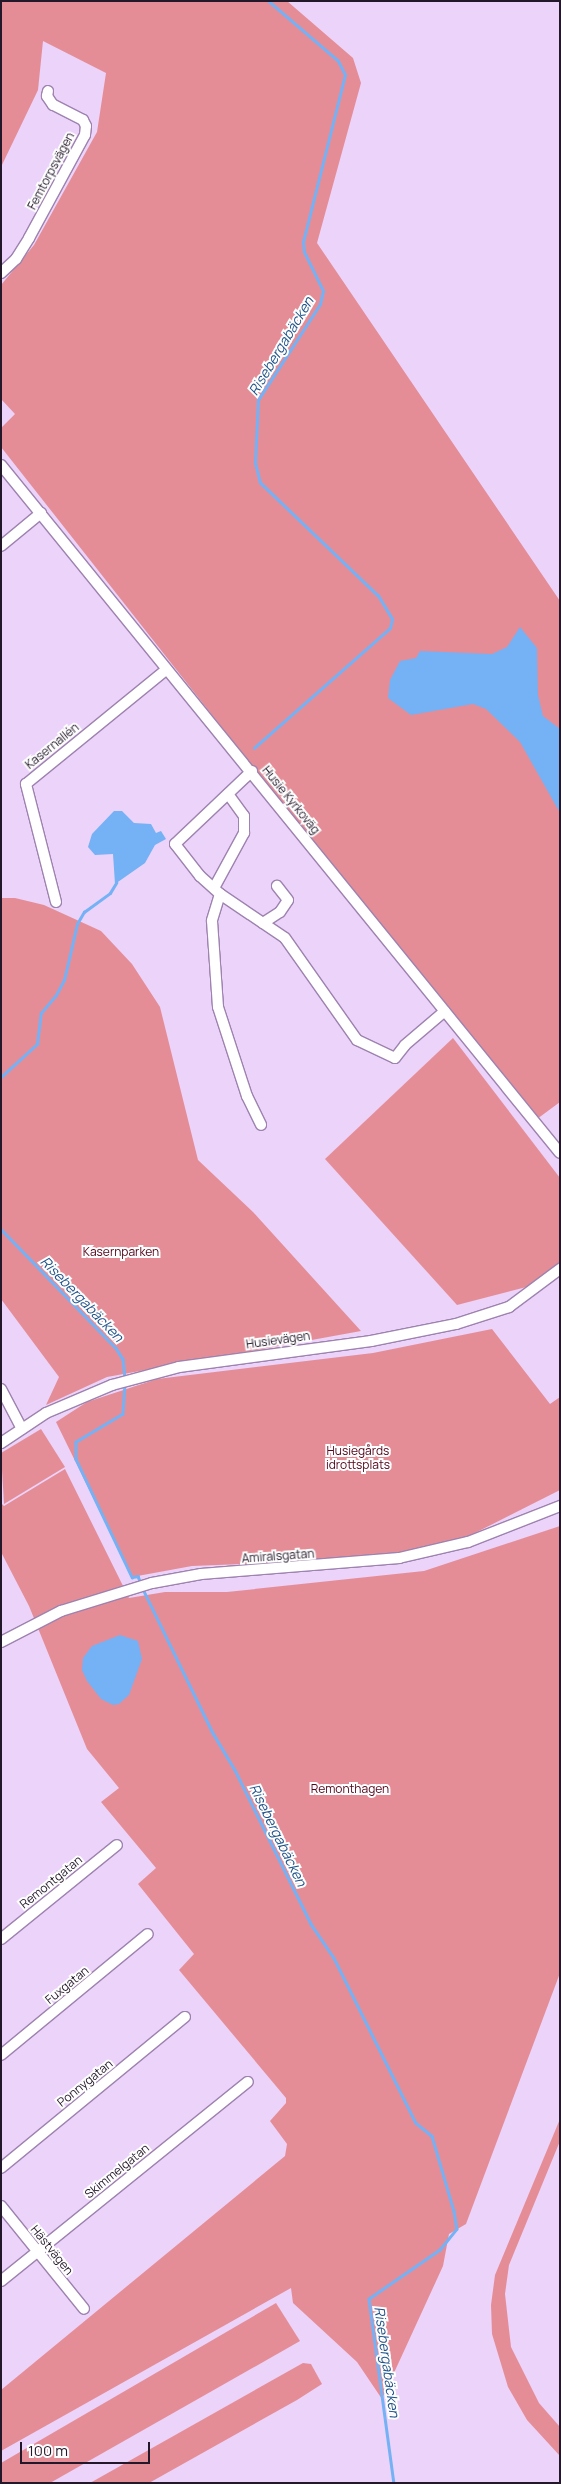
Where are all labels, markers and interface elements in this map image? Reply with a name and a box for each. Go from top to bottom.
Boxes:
street label: Femtorpsvägen [25,130,77,212]
water label: Risebergabäcken [245,294,317,398]
street label: Kasernallén [22,720,82,772]
street label: Husie Kyrkoväg [259,763,323,837]
park label: Kasernparken [83,1245,159,1259]
water label: Risebergabäcken [37,1253,127,1345]
street label: Husievägen [245,1328,311,1352]
park label: Husiegårds idrottsplats [326,1444,390,1472]
street label: Amiralsgatan [241,1546,315,1566]
water label: Risebergabäcken [246,1781,310,1889]
park label: Remonthagen [311,1782,389,1796]
street label: Remontgatan [17,1853,85,1911]
street label: Fuxgatan [42,1963,92,2007]
street label: Ponnygatan [54,2056,116,2110]
street label: Skimmelgatan [82,2141,152,2201]
street label: Hästvägen [28,2222,76,2278]
water label: Risebergabäcken [371,2305,403,2419]
scale bar [22,2432,152,2464]
text: 100 m [28,2440,68,2461]

